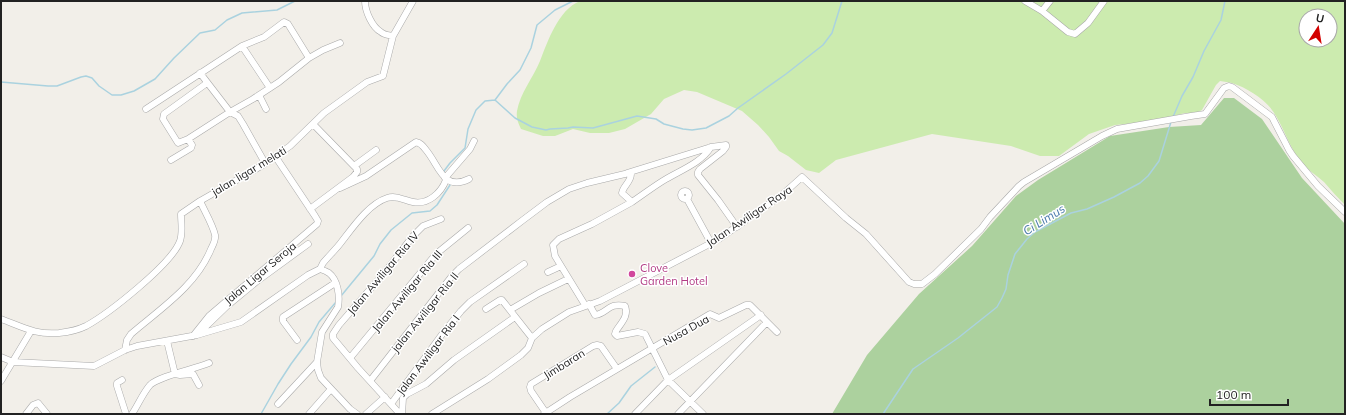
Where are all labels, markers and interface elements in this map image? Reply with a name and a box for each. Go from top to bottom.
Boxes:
north arrow [1298,8,1338,48]
text: U [1315,11,1326,26]
street label: jalan ligar melati [208,143,289,199]
street label: Jalan Awiligar Raya [703,182,795,250]
water label: Ci Limus [1020,201,1068,238]
street label: Jalan Awiligar Ria IV [344,228,422,317]
street label: Jalan Ligar Seroja [221,239,299,307]
street label: Jalan Awiligar Ria III [369,247,445,335]
place label: Clove Garden Hotel [640,261,708,288]
street label: jalan Awiligar Ria II [388,269,461,355]
marker: Clove Garden Hotel [627,269,637,279]
street label: Jalan Awiligar Ria I [393,312,463,398]
street label: Nusa Dua [660,312,712,348]
street label: Jimbaran [541,346,587,382]
scale bar [1210,381,1288,407]
text: 100 m [1216,387,1251,402]

